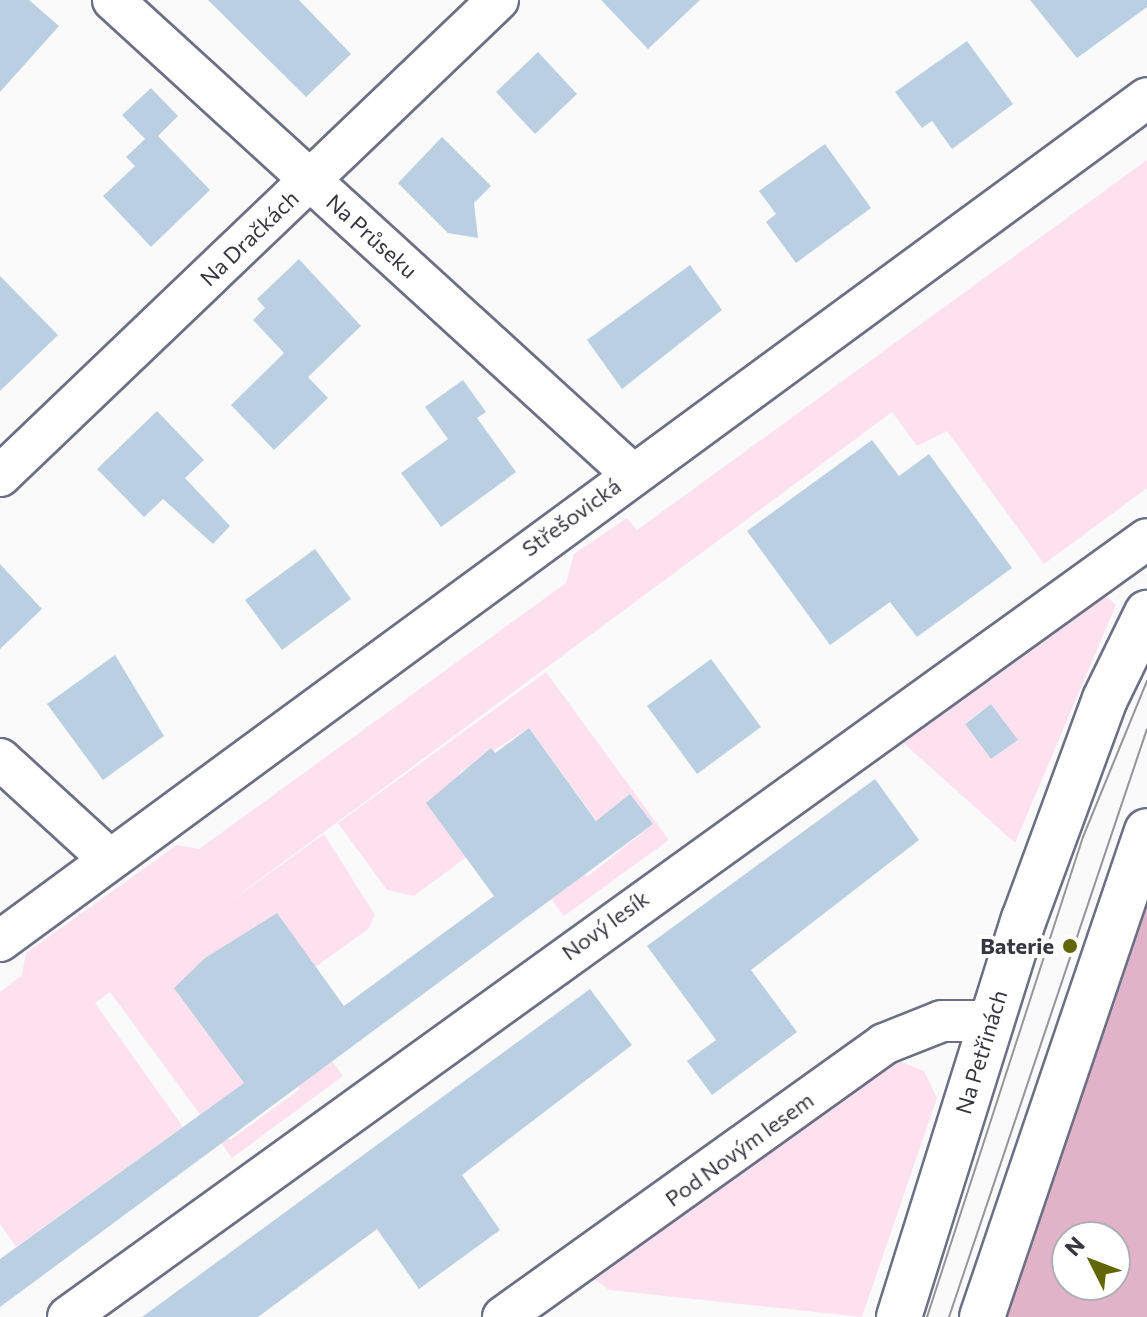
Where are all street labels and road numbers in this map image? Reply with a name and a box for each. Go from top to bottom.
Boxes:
street label: Na Dračkách [194,185,304,291]
street label: Na Průseku [321,188,423,284]
street label: Střešovická [516,472,626,562]
street label: Nový lesík [556,885,654,965]
street label: Na Petřinách [950,987,1012,1117]
street label: Pod Novým lesem [660,1086,818,1212]

